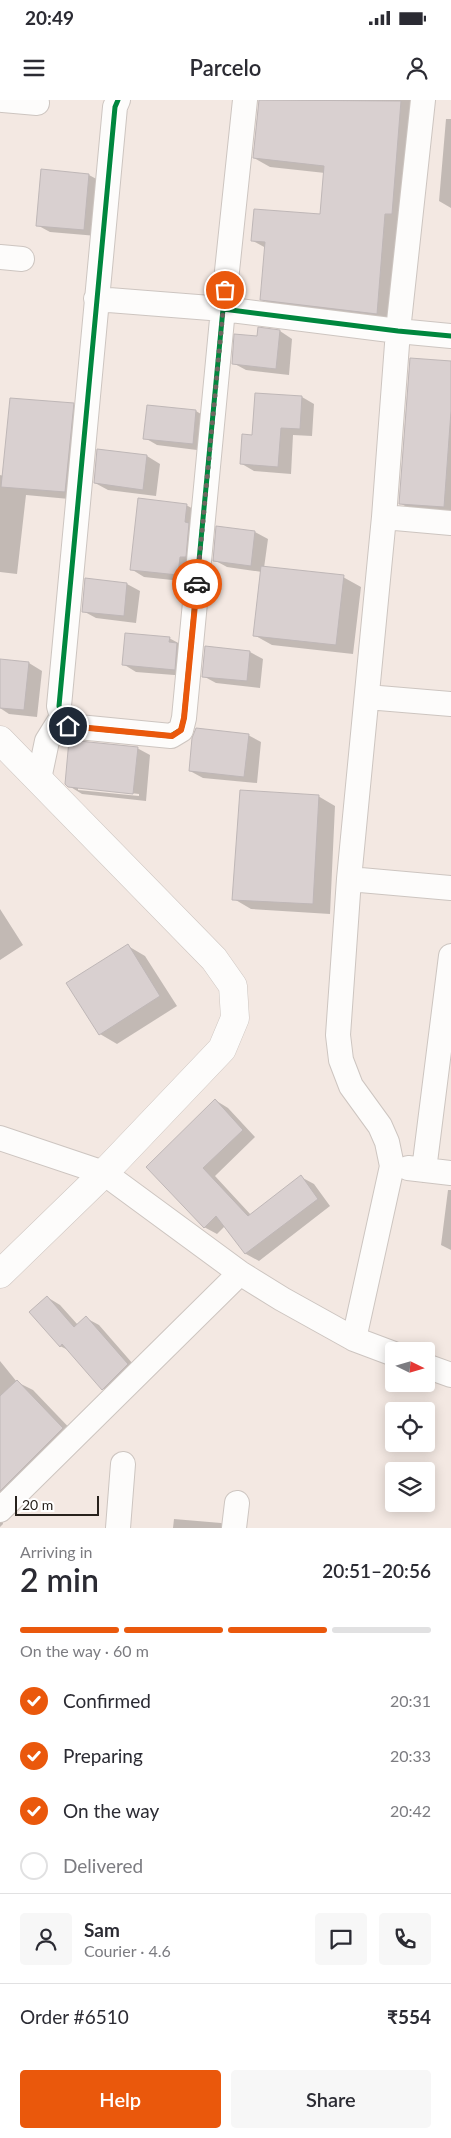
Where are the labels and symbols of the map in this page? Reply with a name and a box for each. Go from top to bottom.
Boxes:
pin [204,269,246,311]
courier [172,559,222,609]
pin [47,705,89,747]
north arrow [385,1342,435,1392]
scale bar [15,1493,99,1516]

